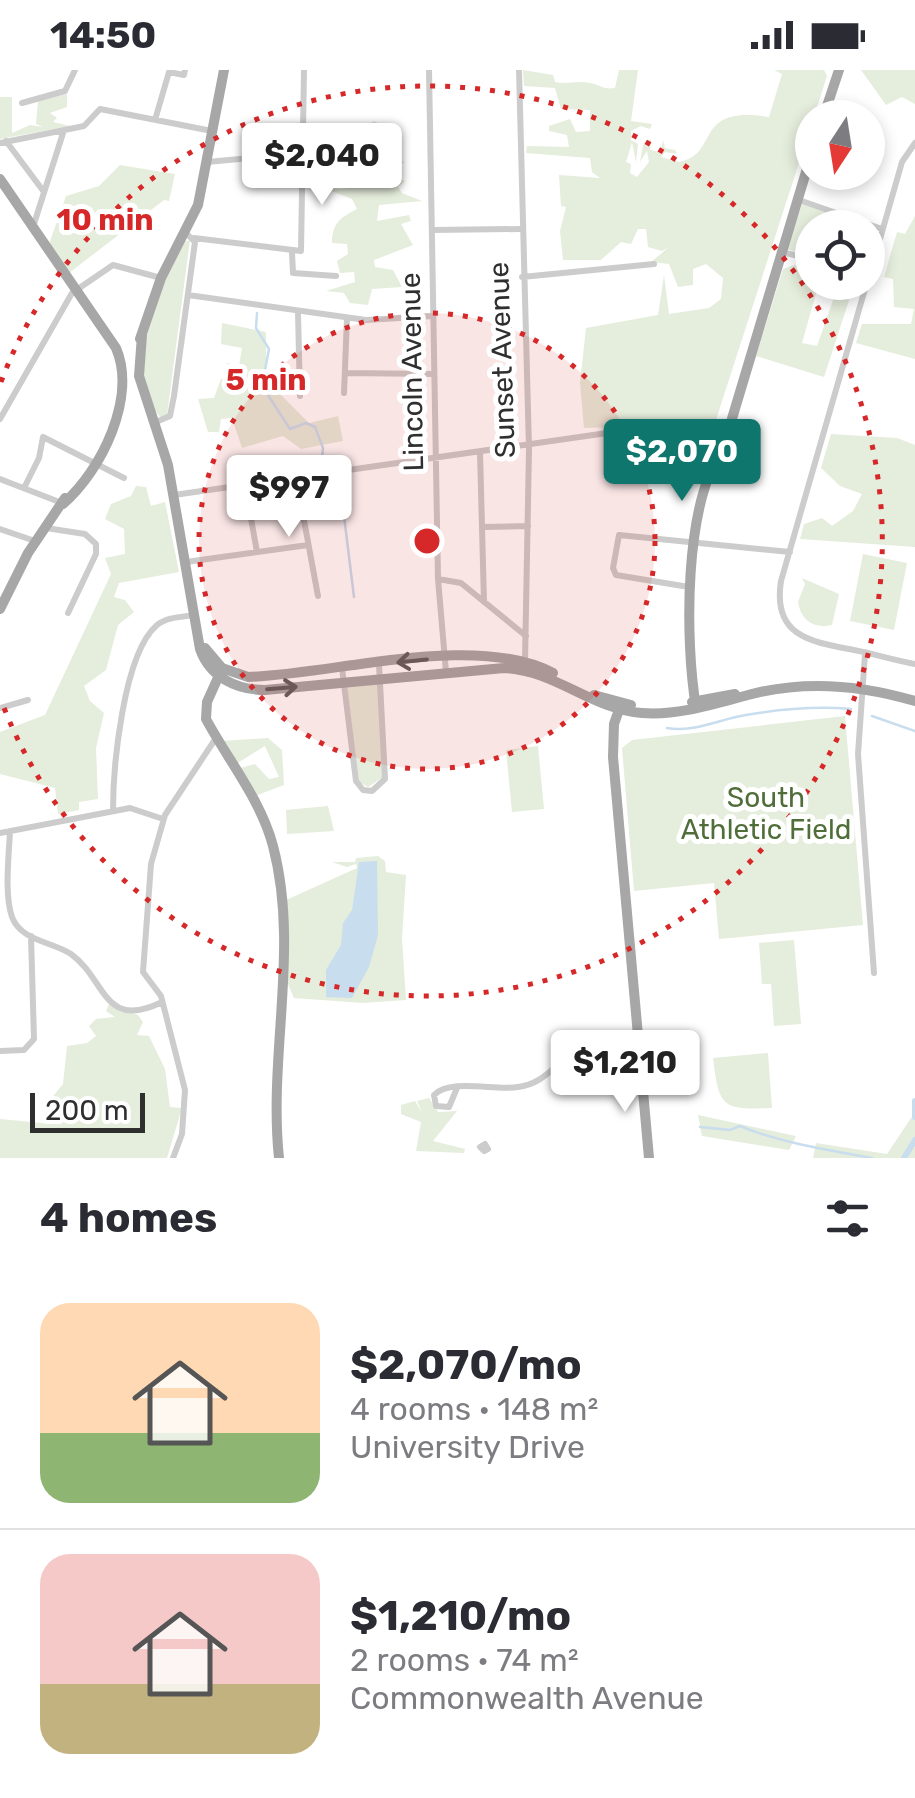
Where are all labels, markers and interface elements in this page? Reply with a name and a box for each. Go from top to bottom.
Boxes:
text: 14:50 [50,12,156,58]
north arrow [795,100,885,190]
map controls [795,100,885,300]
pin: $2,040 [241,123,403,208]
text: $2,040 [264,136,380,174]
text: 10 min [56,202,154,238]
button: locate [795,210,885,300]
street label: Sunset Avenue [482,261,522,459]
street label: Lincoln Avenue [394,272,430,472]
text: 5 min [225,362,307,398]
pin: $2,070 [601,419,763,504]
text: $2,070 [626,432,738,470]
pin: $997 [230,455,348,540]
text: $997 [249,468,329,506]
centre of rings [409,523,445,559]
one-way arrow [396,652,428,671]
one-way arrow [266,679,298,698]
park label: South Athletic Field [681,781,851,846]
pin: $1,210 [544,1030,706,1115]
text: $1,210 [573,1043,677,1081]
scale bar [30,1088,145,1132]
text: 200 m [45,1094,129,1127]
icon: filters [820,1191,875,1246]
text: 4 homes [40,1193,217,1243]
text: $2,070/mo [350,1340,582,1390]
icon: home [120,1343,240,1463]
text: 4 rooms · 148 m² [350,1390,598,1428]
text: University Drive [350,1428,585,1466]
text: $1,210/mo [350,1591,571,1641]
icon: home [120,1594,240,1714]
text: 2 rooms · 74 m² [350,1641,579,1679]
text: Commonwealth Avenue [350,1679,704,1717]

